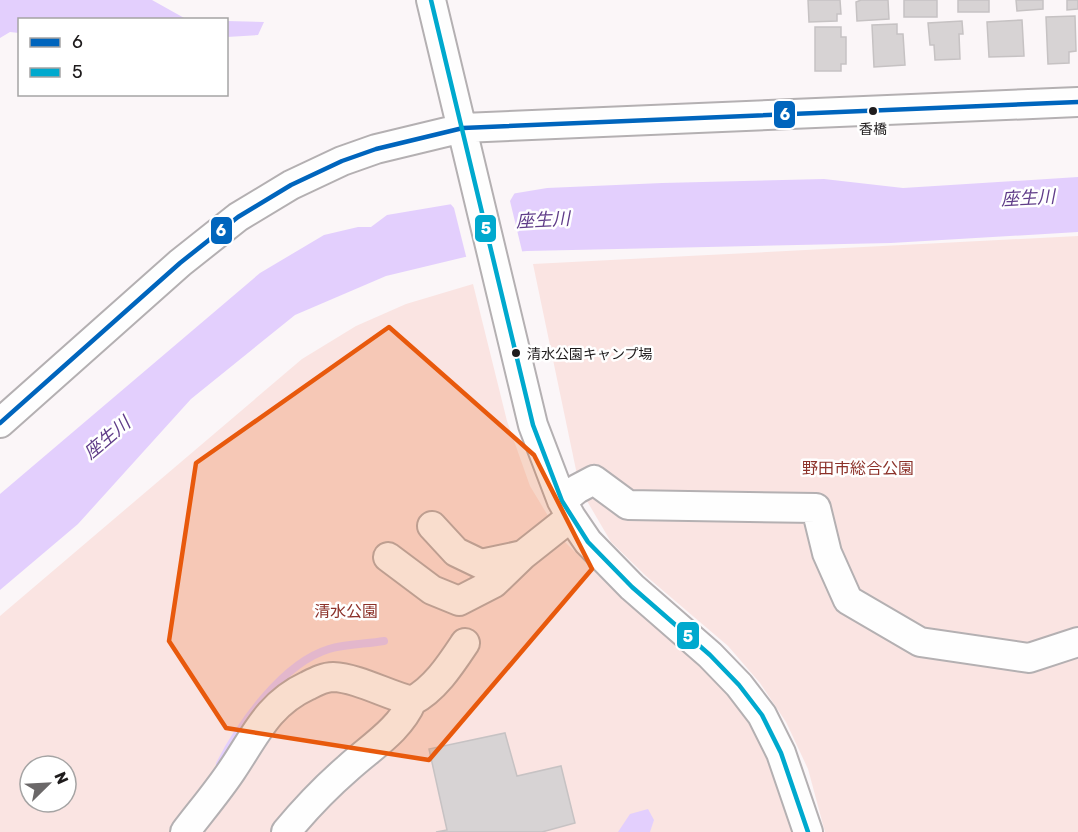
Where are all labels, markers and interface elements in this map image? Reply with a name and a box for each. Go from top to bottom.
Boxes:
legend [18,18,228,96]
text: 6 [72,31,83,53]
text: 5 [72,61,83,83]
line badge: 6 [773,100,796,129]
text: 6 [780,105,790,124]
marker: 香橋 [867,105,879,117]
place label: 香橋 [859,121,887,138]
water label: 座生川 [1000,185,1058,210]
water label: 座生川 [515,207,573,232]
line badge: 5 [474,214,497,243]
line badge: 6 [210,216,233,245]
text: 5 [481,219,491,238]
text: 6 [216,221,226,240]
place label: 清水公園キャンプ場 [527,346,653,363]
marker: 清水公園キャンプ場 [510,347,522,359]
water label: 座生川 [79,411,136,464]
park label: 野田市総合公園 [802,459,914,478]
park label: 清水公園 [314,602,378,621]
line badge: 5 [676,621,700,650]
text: 5 [683,627,693,646]
north arrow [18,754,78,814]
text: N [50,769,72,787]

